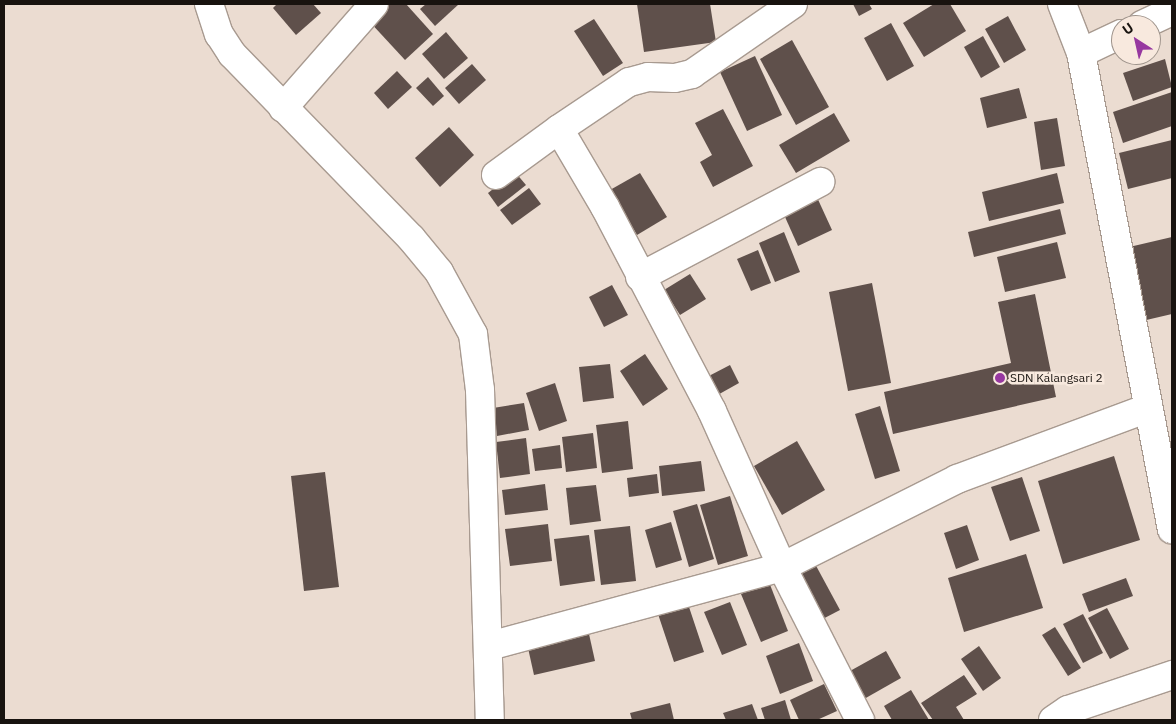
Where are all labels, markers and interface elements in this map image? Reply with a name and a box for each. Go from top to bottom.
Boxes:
north arrow [1111,15,1161,65]
text: U [1119,18,1137,39]
place label: SDN Kalangsari 2 [1010,371,1103,385]
marker: SDN Kalangsari 2 [994,372,1006,384]

